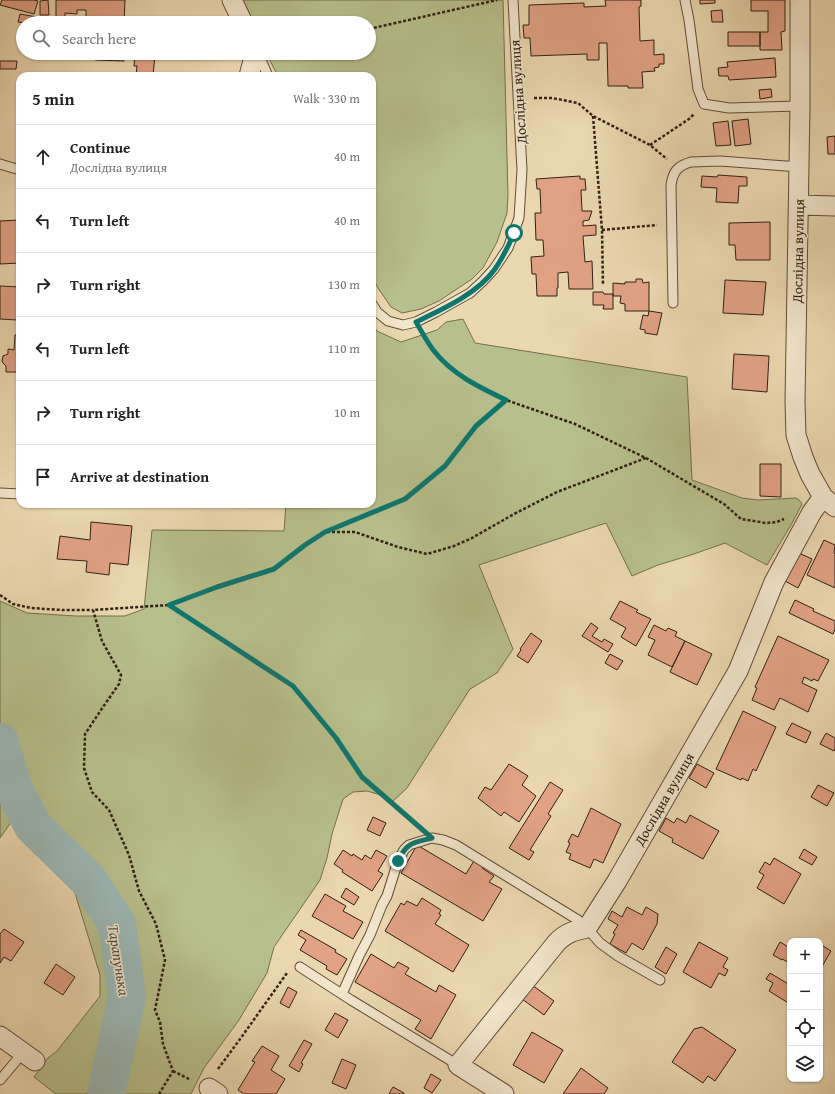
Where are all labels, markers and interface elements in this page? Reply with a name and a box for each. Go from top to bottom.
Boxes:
search box [16,16,376,60]
icon: search [30,27,52,49]
text: Search here [62,28,136,49]
street label: Дослідна вулиця [504,39,532,146]
text: 5 min [32,86,74,111]
text: Walk · 330 m [293,89,360,108]
text: Continue [70,137,131,158]
icon: ahead [32,146,54,168]
text: 40 m [334,147,360,166]
text: Дослідна вулиця [70,158,167,177]
street label: Дослідна вулиця [787,199,809,304]
icon: left [32,210,54,232]
text: Turn left [70,210,129,231]
text: 40 m [334,211,360,230]
route start [505,224,523,242]
icon: right [32,274,54,296]
text: Turn right [70,274,141,295]
text: 130 m [328,275,360,294]
icon: left [32,338,54,360]
text: Turn left [70,338,129,359]
text: 110 m [328,339,360,358]
icon: right [32,402,54,424]
text: Turn right [70,402,141,423]
text: 10 m [334,403,360,422]
icon: arrive [32,466,54,488]
text: Arrive at destination [70,466,209,487]
street label: Дослідна вулиця [629,749,699,850]
route end [389,852,407,870]
water label: Тарапунька [103,923,135,997]
map controls [787,938,823,1082]
button: + [787,938,823,974]
button: − [787,974,823,1010]
button: locate [787,1010,823,1046]
button: layers [787,1046,823,1082]

